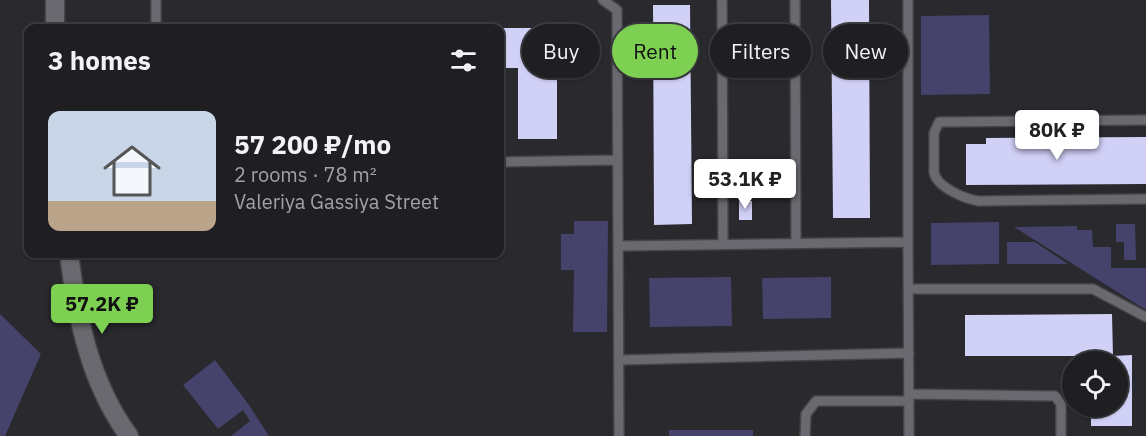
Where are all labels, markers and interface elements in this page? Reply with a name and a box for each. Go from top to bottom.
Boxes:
chip: Buy [522,24,600,78]
chip: Rent [612,24,698,78]
chip: Filters [710,24,811,78]
chip: New [823,24,908,78]
text: 3 homes [48,43,151,77]
icon: filters [447,44,480,77]
pin: 80K ₽ [1015,110,1099,161]
text: 80K ₽ [1029,116,1085,143]
text: 57 200 ₽/mo [234,127,391,161]
icon: home [96,135,168,207]
pin: 53.1K ₽ [690,159,800,210]
text: 2 rooms · 78 m² [234,161,377,188]
text: 53.1K ₽ [708,165,782,192]
text: Valeriya Gassiya Street [234,188,439,215]
pin: 57.2K ₽ [47,284,157,335]
text: 57.2K ₽ [65,290,139,317]
map controls [1062,351,1128,417]
button: locate [1062,351,1128,417]

